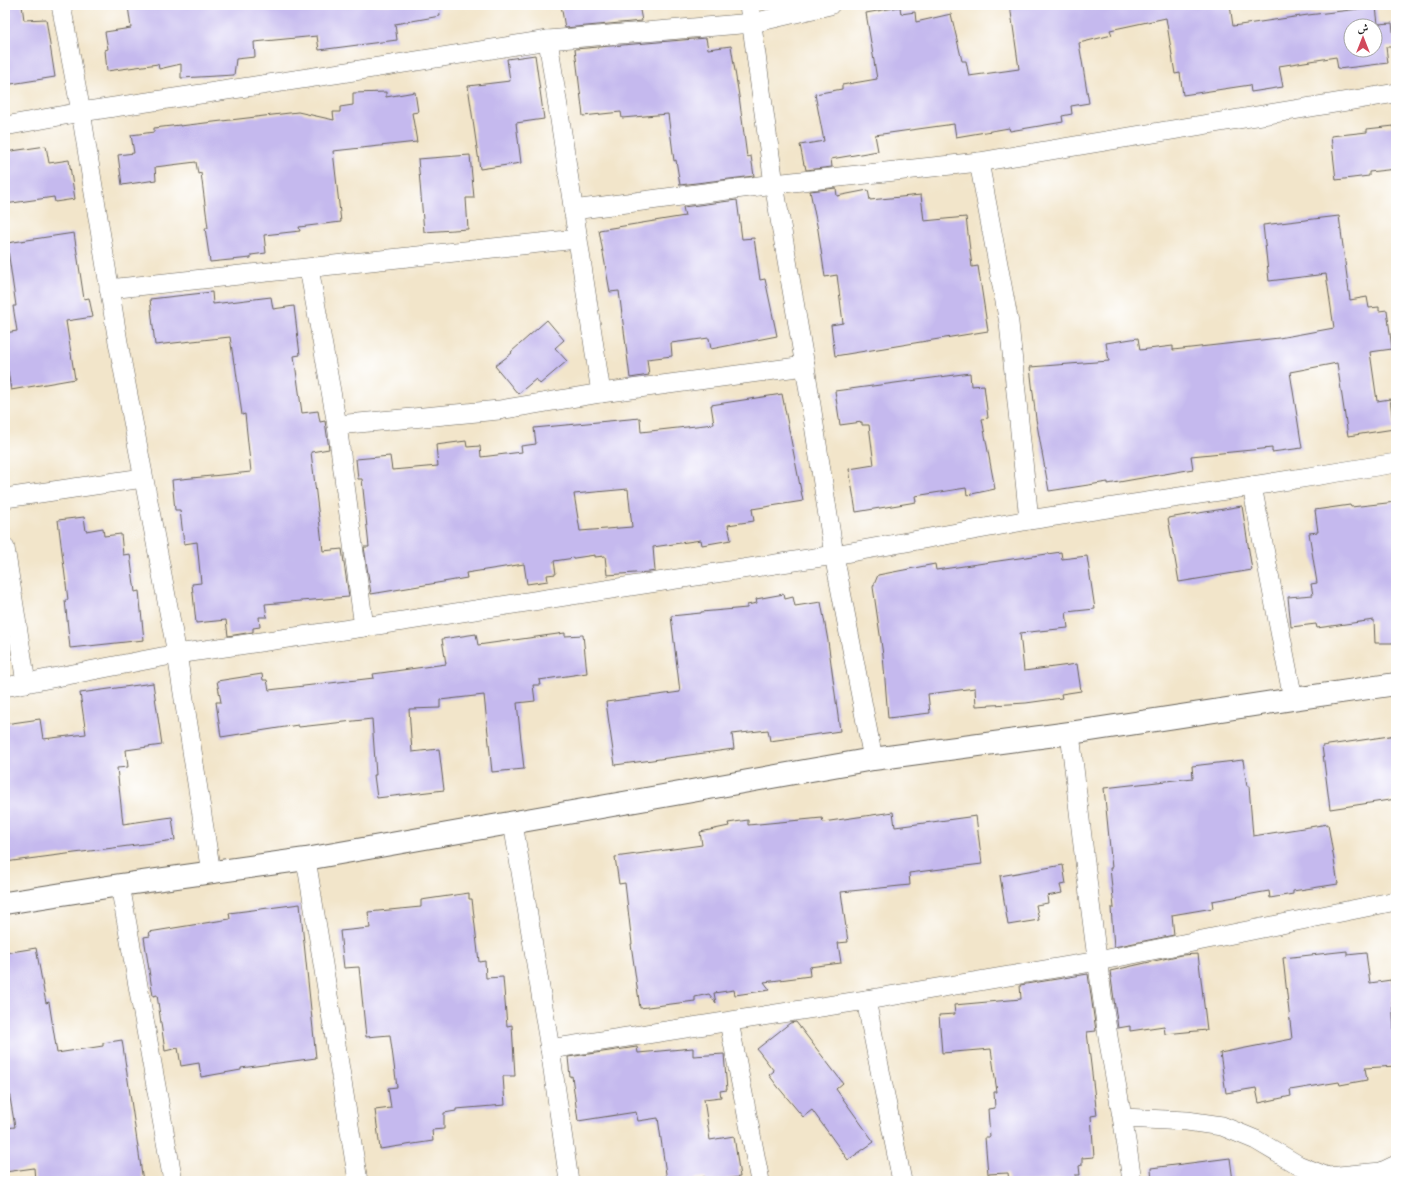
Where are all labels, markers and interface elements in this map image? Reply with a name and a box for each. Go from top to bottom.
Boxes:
north arrow [1343,18,1383,58]
text: ش [1358,22,1369,35]

